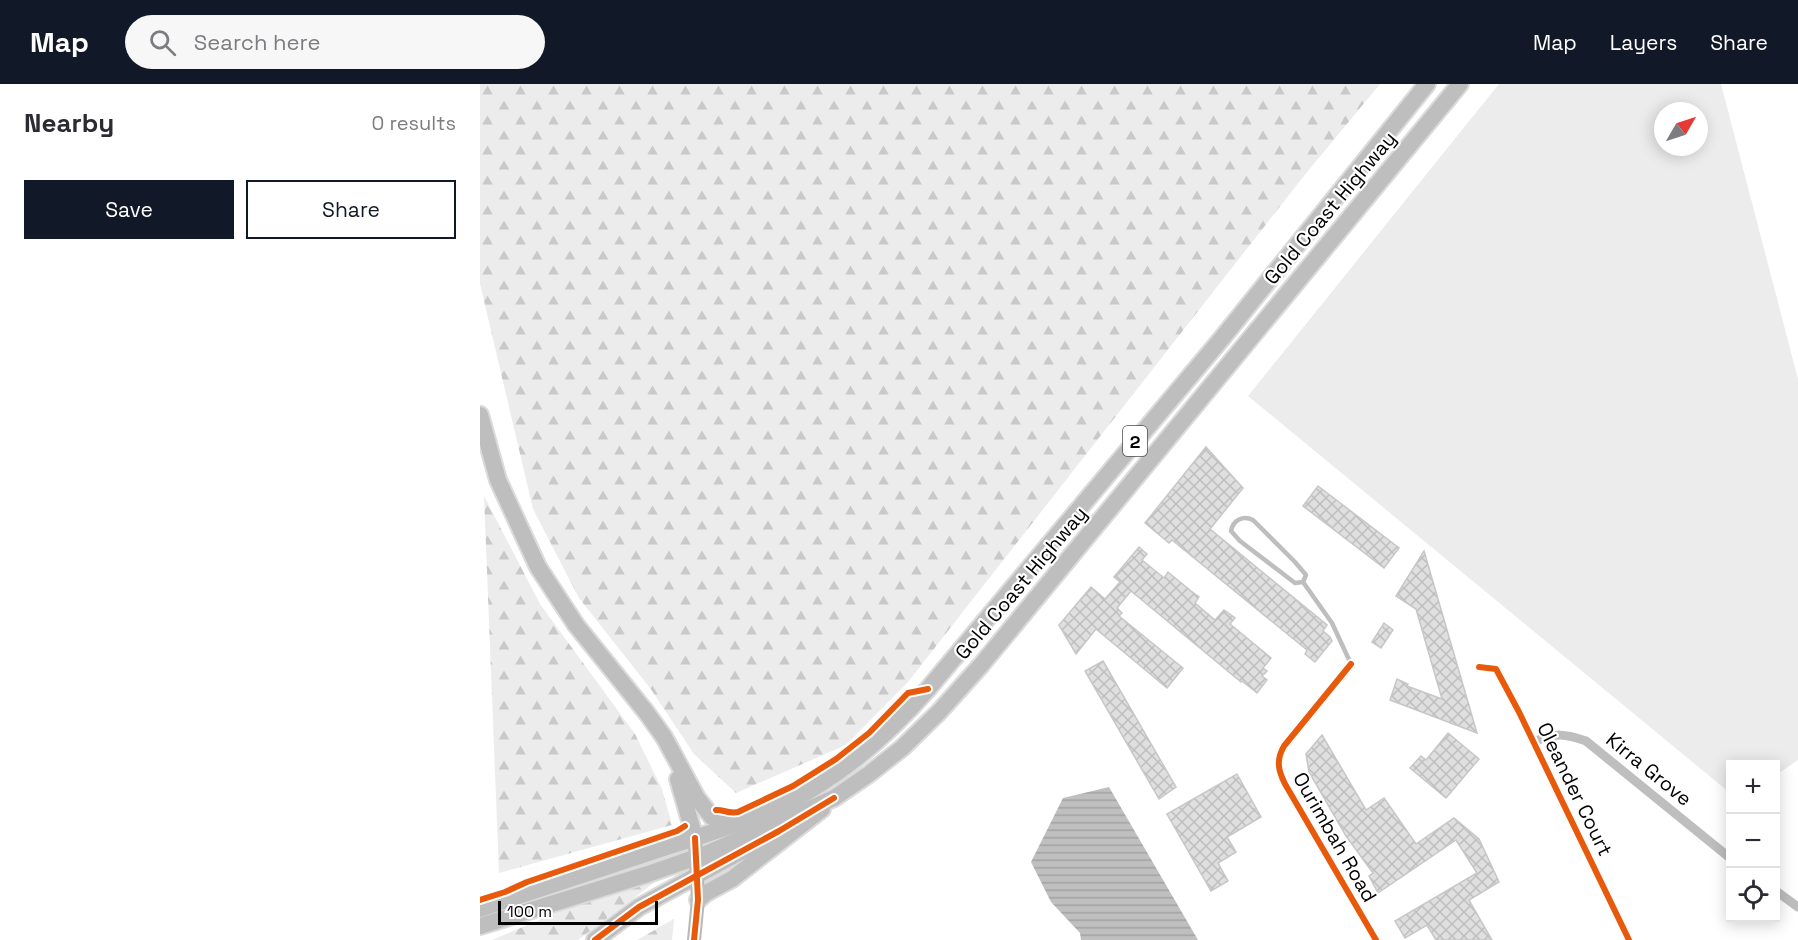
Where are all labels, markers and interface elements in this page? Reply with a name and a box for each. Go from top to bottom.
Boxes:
search box [125,15,545,69]
text: Map [30,24,89,60]
icon: search [146,26,179,59]
text: Search here [194,28,321,56]
text: Map [1533,29,1577,56]
text: Layers [1610,29,1677,56]
text: Share [1710,29,1768,56]
north arrow [1654,102,1708,156]
text: Nearby [24,106,114,140]
text: 0 results [372,110,456,136]
street label: Gold Coast Highway [1258,126,1402,290]
button: Save [24,180,234,239]
button: Share [246,180,456,239]
road number: 2 [1123,426,1147,456]
street label: Gold Coast Highway [949,501,1093,665]
street label: Oleander Court [1531,718,1619,860]
street label: Kirra Grove [1601,726,1697,812]
map controls [1726,760,1780,922]
button: + [1726,760,1780,814]
street label: Ourimbah Road [1287,767,1383,907]
button: − [1726,814,1780,868]
button: locate [1726,868,1780,922]
scale bar [498,898,658,926]
text: 100 m [507,901,552,922]

